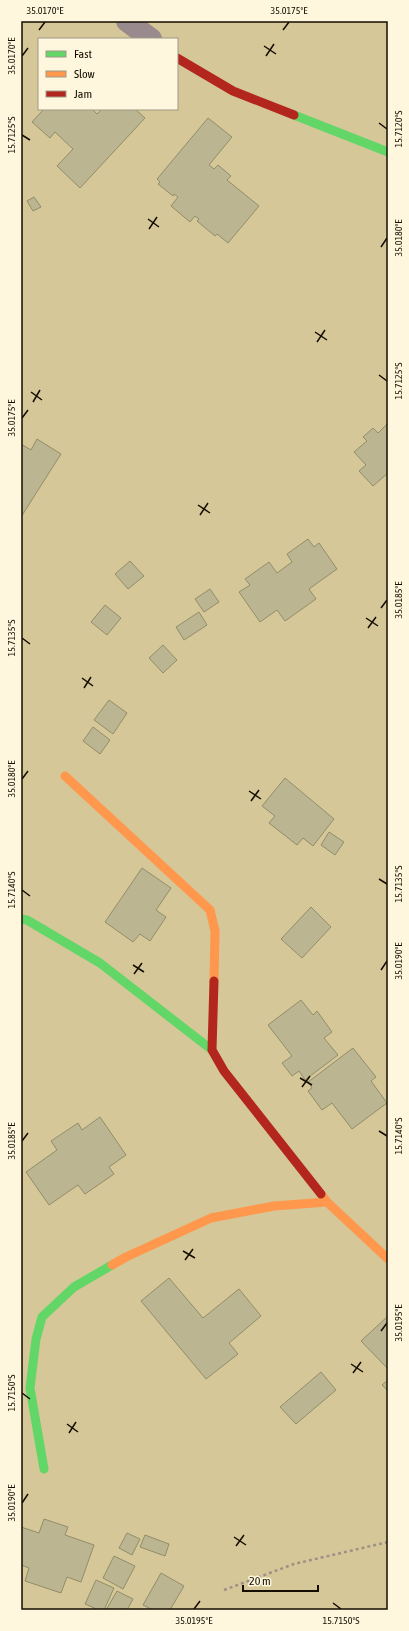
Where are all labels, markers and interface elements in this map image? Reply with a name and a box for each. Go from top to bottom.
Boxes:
text: 35.0170°E [27,5,64,16]
text: 35.0175°E [271,5,308,16]
text: 35.0170°E [6,37,17,75]
legend [38,38,178,110]
text: Fast [74,47,92,61]
text: Slow [74,67,95,81]
text: Jam [74,87,92,101]
text: 15.7120°S [393,111,404,147]
text: 15.7125°S [6,117,17,153]
text: 35.0180°E [393,219,404,257]
text: 15.7125°S [393,363,404,399]
text: 35.0175°E [6,399,17,437]
text: 35.0185°E [393,581,404,619]
text: 15.7135°S [6,620,17,656]
text: 35.0180°E [6,760,17,798]
text: 15.7135°S [393,866,404,902]
text: 15.7140°S [6,872,17,908]
text: 35.0190°E [393,942,404,980]
text: 15.7140°S [393,1118,404,1154]
text: 35.0185°E [6,1122,17,1160]
text: 35.0195°E [393,1304,404,1342]
text: 15.7150°S [6,1375,17,1411]
text: 35.0190°E [6,1484,17,1522]
scale bar [243,1567,318,1593]
text: 20 m [249,1574,271,1588]
text: 35.0195°E [176,1615,213,1626]
text: 15.7150°S [323,1615,359,1626]

